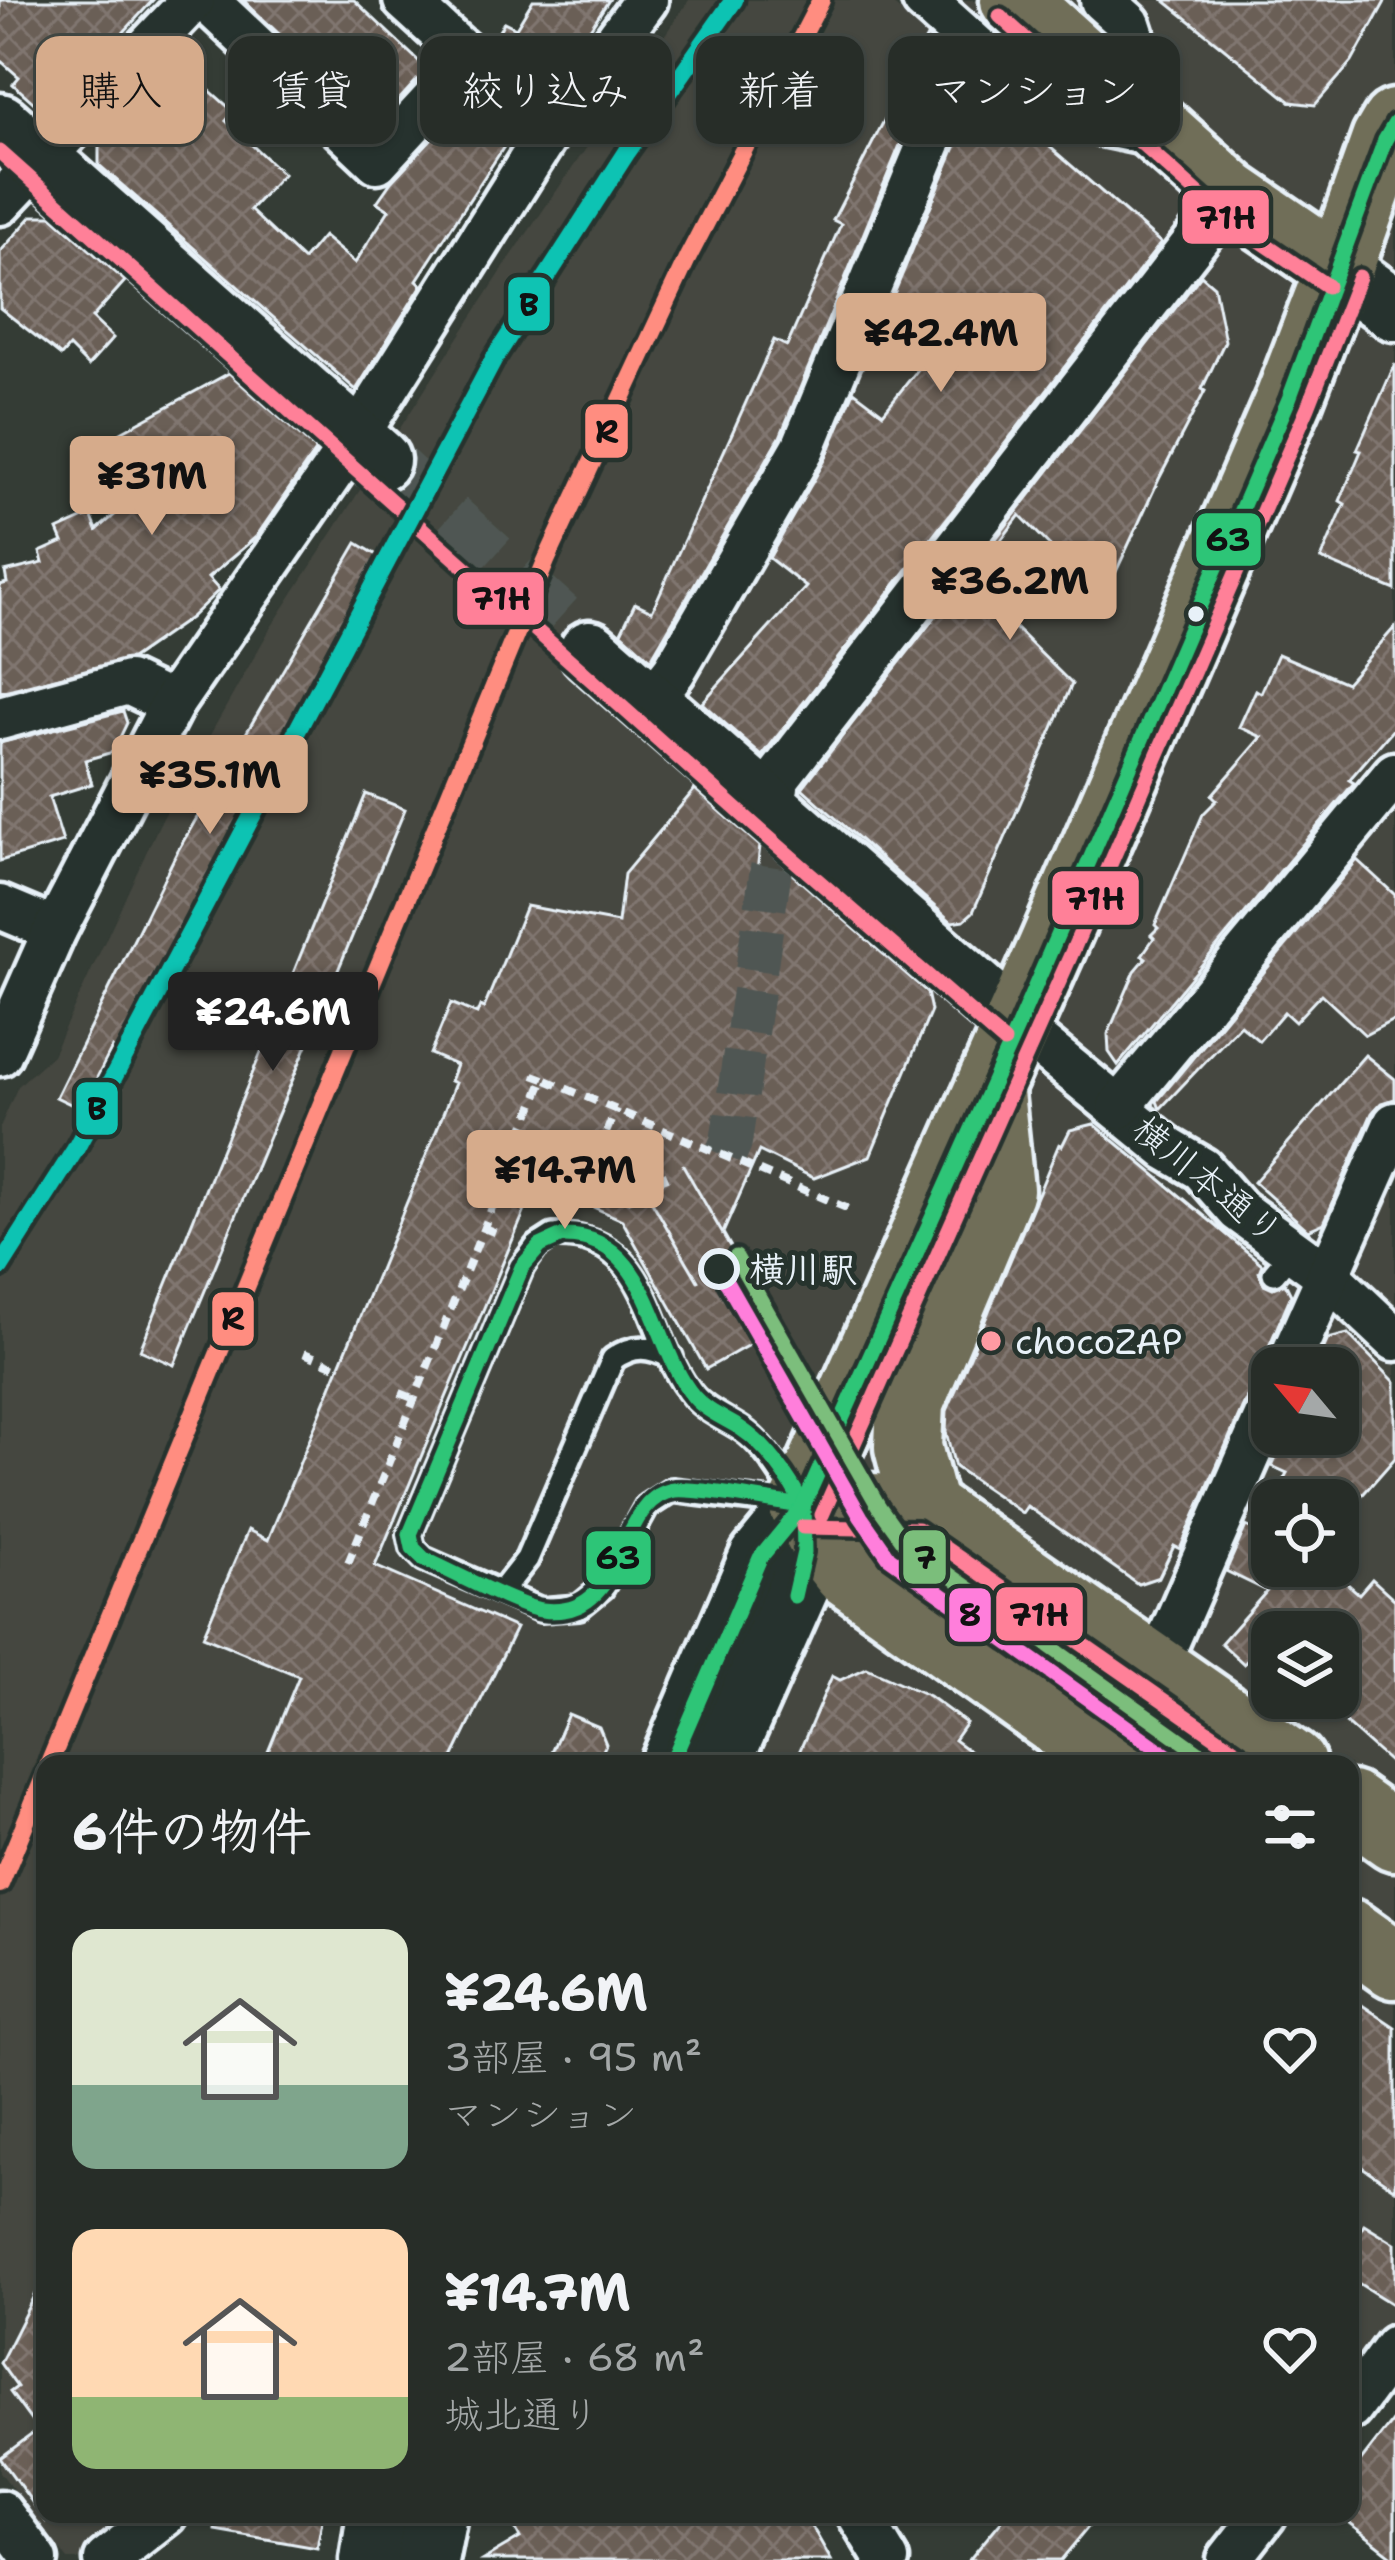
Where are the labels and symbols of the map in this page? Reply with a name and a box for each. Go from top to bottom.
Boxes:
line badge: 71H [1180,188,1271,246]
text: 71H [1196,195,1256,240]
line badge: B [506,275,552,333]
text: B [519,282,539,327]
pin: ¥42.4M [843,293,1039,395]
line badge: R [583,402,630,460]
text: R [595,409,619,454]
pin: ¥31M [81,436,223,538]
line badge: 63 [1194,511,1263,568]
text: 63 [1205,517,1251,562]
pin: ¥36.2M [912,541,1108,643]
line badge: 71H [455,570,546,627]
text: 71H [471,576,531,621]
unlabelled marker [1185,603,1207,625]
pin: ¥35.1M [112,735,308,837]
line badge: 71H [1050,869,1141,927]
text: 71H [1065,876,1125,921]
pin: ¥24.6M [175,972,371,1074]
line badge: B [74,1080,120,1137]
text: B [87,1086,107,1131]
street label: 横川本通り [1123,1104,1293,1256]
pin: ¥14.7M [467,1130,663,1232]
place label: 横川駅 [749,1245,857,1294]
marker: 横川駅 [700,1250,738,1288]
line badge: R [210,1290,256,1348]
text: R [221,1296,245,1341]
place label: chocoZAP [1015,1317,1183,1366]
marker: chocoZAP [978,1328,1004,1354]
north arrow [1251,1347,1359,1455]
line badge: 7 [901,1528,948,1586]
line badge: 63 [584,1529,653,1587]
text: 63 [595,1535,641,1580]
text: 7 [913,1535,937,1580]
line badge: 71H [994,1585,1085,1643]
line badge: 8 [947,1586,993,1644]
text: 8 [958,1592,982,1637]
text: 71H [1009,1592,1069,1637]

